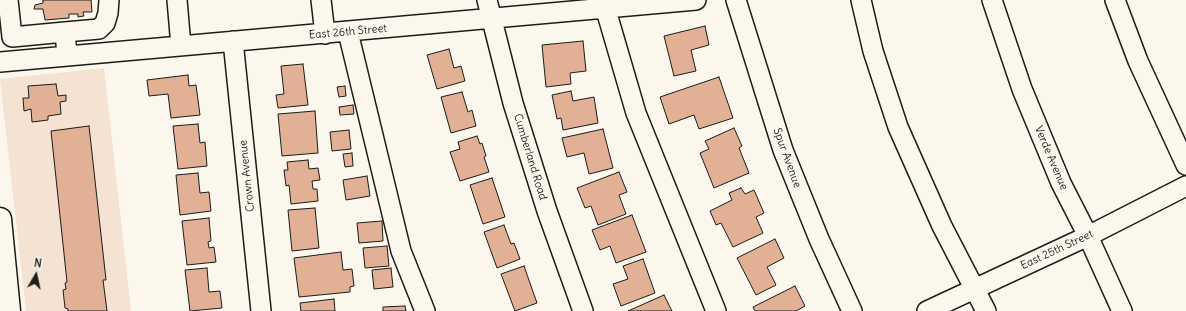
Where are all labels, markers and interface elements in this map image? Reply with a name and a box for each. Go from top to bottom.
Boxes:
street label: East 26th Street [308,22,388,42]
street label: Cumberland Road [511,112,549,202]
street label: Verde Avenue [1032,124,1070,192]
street label: Spur Avenue [770,126,804,190]
street label: Crown Avenue [237,139,257,213]
street label: East 25th Street [1019,227,1095,273]
north arrow [16,255,56,295]
text: N [33,256,43,271]

